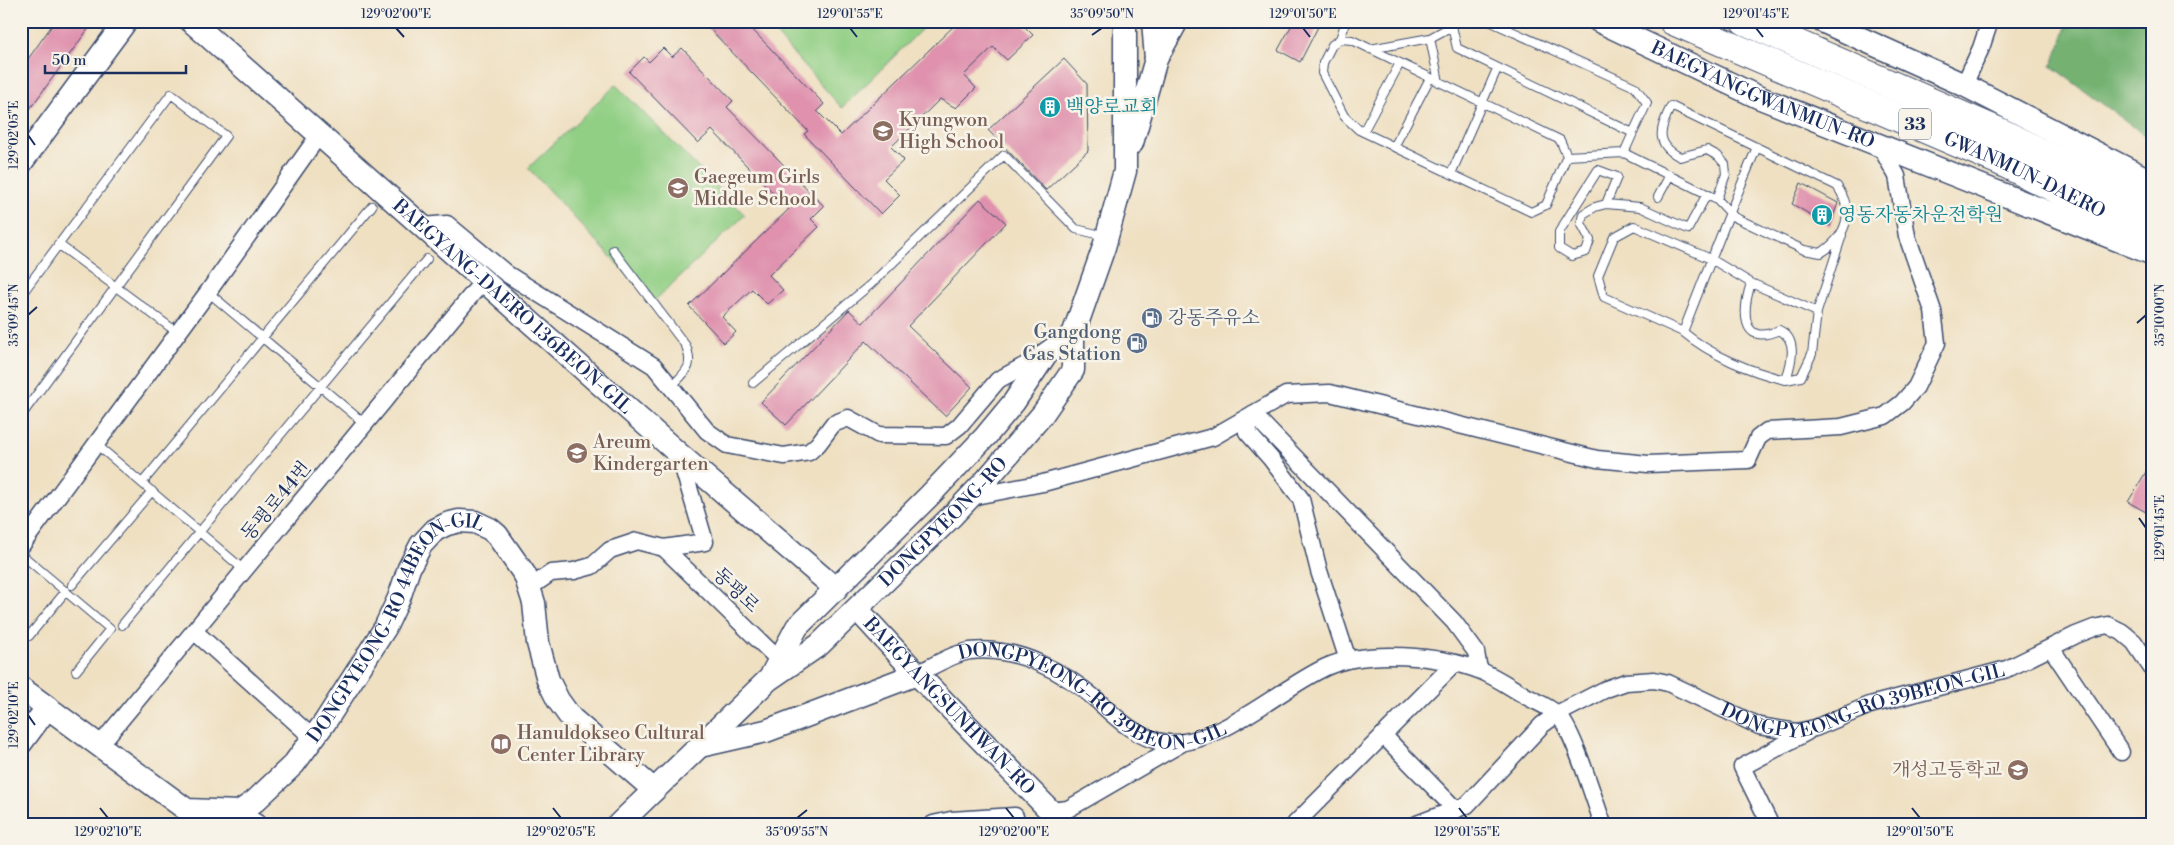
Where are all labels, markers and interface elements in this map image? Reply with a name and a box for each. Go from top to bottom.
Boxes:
text: 129°02'00"E [361,7,431,22]
text: 129°01'55"E [817,7,883,22]
text: 35°09'50"N [1070,7,1134,22]
text: 129°01'50"E [1270,7,1336,22]
text: 129°01'45"E [1723,7,1789,22]
street label: BAEGYANGGWANMUN-RO [1646,35,1878,154]
scale bar [45,42,186,74]
text: 50 m [52,51,86,70]
building icon: 백양로교회 [1038,95,1062,119]
place label: 백양로교회 [1066,95,1158,119]
text: 129°02'05"E [7,101,22,169]
place label: Kyungwon High School [899,108,1005,154]
road number: 33 [1899,108,1931,140]
school or university icon: Kyungwon High School [871,119,895,143]
street label: GWANMUN-DAERO [1940,127,2110,224]
place label: Gaegeum Girls Middle School [694,165,820,211]
school or university icon: Gaegeum Girls Middle School [666,176,690,200]
street label: BAEGYANG-DAERO 136BEON-GIL [387,193,637,419]
building icon: 영동자동차운전학원 [1810,203,1834,227]
place label: 영동자동차운전학원 [1838,203,2003,227]
text: 35°09'45"N [7,283,22,346]
text: 35°10'00"N [2153,284,2168,346]
fuel station icon: 강동주유소 [1140,306,1164,330]
place label: 강동주유소 [1168,306,1260,330]
place label: Gangdong Gas Station [1023,320,1121,366]
fuel station icon: Gangdong Gas Station [1125,331,1149,355]
place label: Areum Kindergarten [592,430,709,476]
school or university icon: Areum Kindergarten [565,441,589,465]
street label: DONGPYEONG-RO [874,452,1013,592]
street label: 동평로44번 [236,456,316,546]
text: 129°01'45"E [2153,495,2168,561]
street label: DONGPYEONG-RO 44BEON-GIL [302,508,489,748]
street label: 동평로 [708,562,764,618]
street label: BAEGYANGSUNHWAN-RO [858,611,1040,800]
street label: DONGPYEONG-RO 39BEON-GIL [955,638,1230,756]
street label: DONGPYEONG-RO 39BEON-GIL [1717,658,2007,744]
text: 129°02'10"E [7,682,22,748]
place label: Hanuldokseo Cultural Center Library [517,721,705,767]
library icon: Hanuldokseo Cultural Center Library [489,732,513,756]
place label: 개성고등학교 [1892,758,2002,782]
school or university icon: 개성고등학교 [2006,758,2030,782]
text: 129°02'10"E [75,825,141,840]
text: 129°02'05"E [527,825,595,840]
text: 35°09'55"N [766,825,828,840]
text: 129°02'00"E [979,825,1049,840]
text: 129°01'55"E [1434,825,1500,840]
text: 129°01'50"E [1887,825,1953,840]

